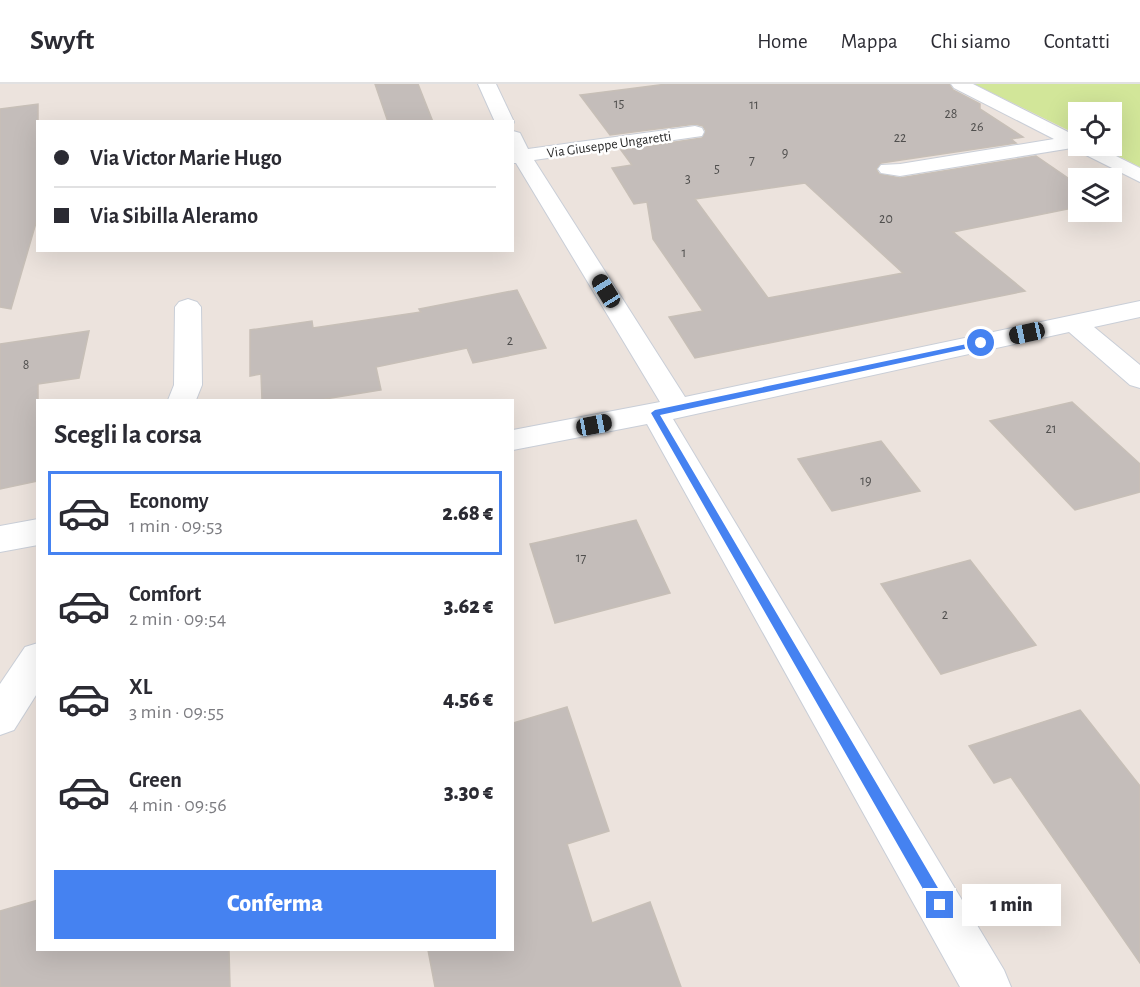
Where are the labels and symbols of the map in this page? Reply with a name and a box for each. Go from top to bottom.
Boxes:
house number: 15 [614,97,624,111]
house number: 11 [749,98,759,112]
house number: 28 [944,107,958,121]
house number: 26 [971,120,983,134]
street label: Via Giuseppe Ungaretti [546,129,672,161]
house number: 22 [894,131,906,145]
house number: 9 [782,146,788,160]
house number: 7 [749,153,755,167]
house number: 5 [714,162,720,176]
house number: 3 [685,172,691,186]
house number: 20 [879,212,893,226]
house number: 1 [682,246,686,260]
car [589,271,623,311]
car [1008,320,1046,346]
route start [967,329,994,356]
house number: 2 [507,334,513,348]
house number: 8 [23,358,29,372]
car [575,413,613,437]
house number: 21 [1045,422,1057,436]
house number: 19 [860,474,872,488]
house number: 17 [576,551,586,565]
house number: 2 [942,608,948,622]
callout: 1 min [961,884,1060,926]
route end [926,891,953,918]

